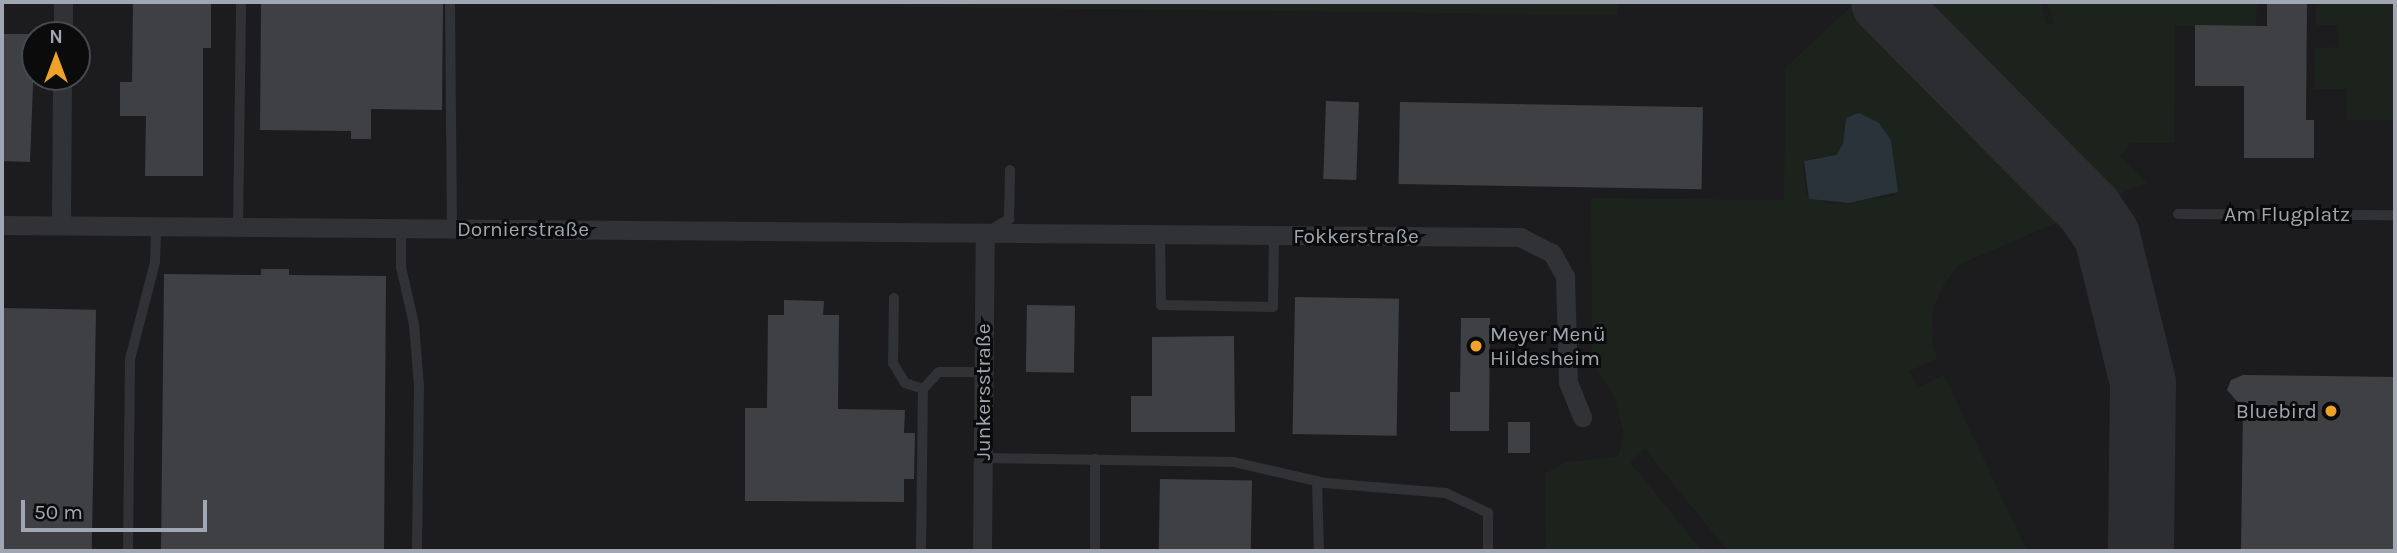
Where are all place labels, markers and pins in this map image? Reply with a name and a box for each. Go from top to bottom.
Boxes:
place label: Meyer Menü Hildesheim [1490,321,1606,371]
marker: Meyer Menü Hildesheim [1468,338,1484,354]
place label: Bluebird [2236,398,2317,424]
marker: Bluebird [2323,403,2339,419]

